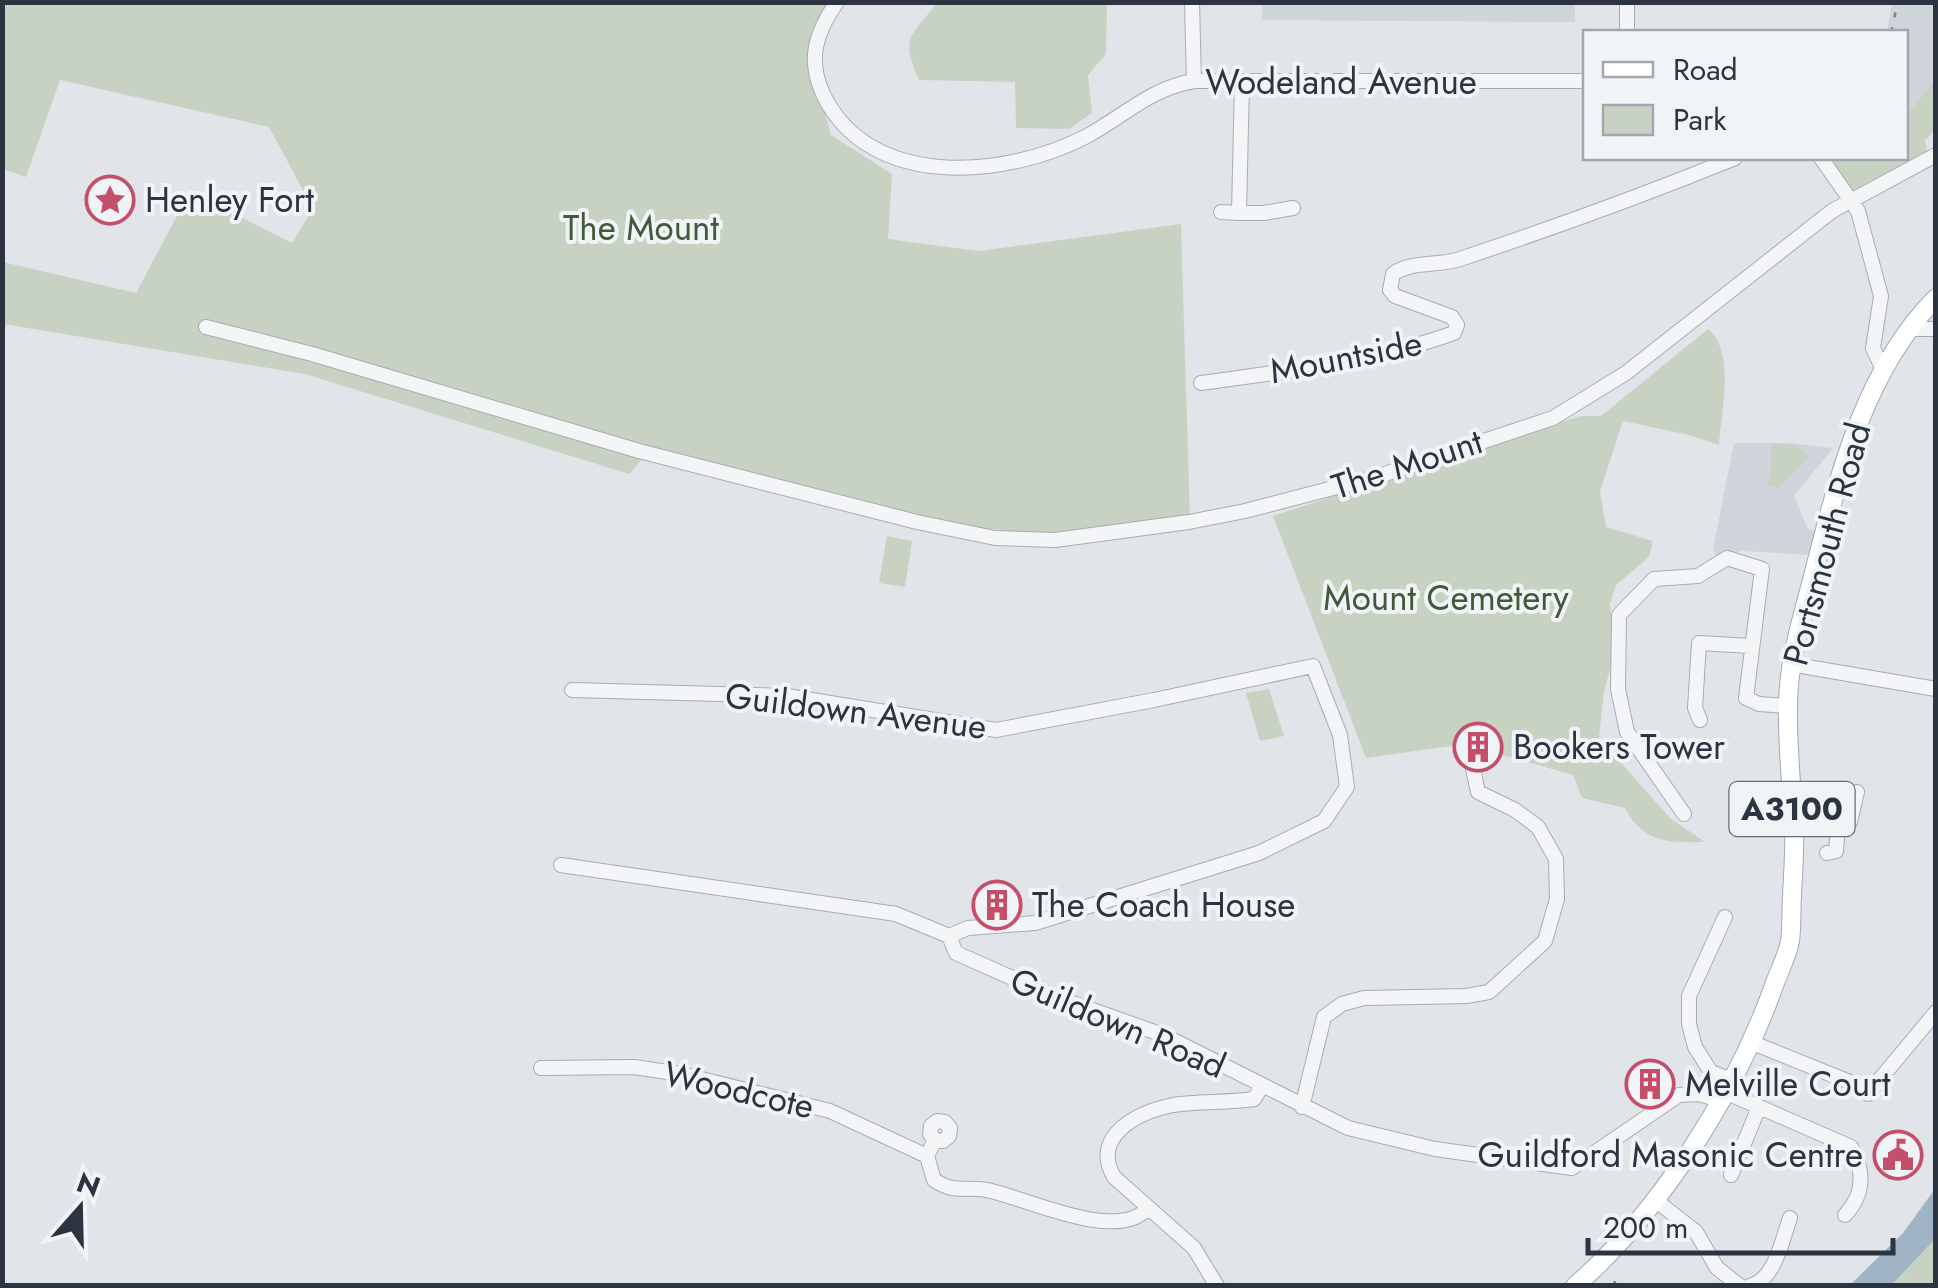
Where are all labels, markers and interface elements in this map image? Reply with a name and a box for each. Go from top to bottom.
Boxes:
legend [1583,30,1908,160]
text: Road [1673,48,1738,91]
street label: Wodeland Avenue [1205,57,1477,107]
text: Park [1673,98,1727,141]
place icon: Henley Fort [84,174,136,226]
place label: Henley Fort [145,175,314,225]
park label: The Mount [563,203,719,253]
street label: Mountside [1266,318,1426,396]
street label: The Mount [1325,416,1489,512]
street label: Portsmouth Road [1771,417,1883,671]
park label: Mount Cemetery [1323,573,1569,623]
street label: Guildown Avenue [722,670,990,752]
building icon: Bookers Tower [1452,721,1504,773]
place label: Bookers Tower [1513,722,1725,772]
road number: A3100 [1730,782,1854,836]
building icon: The Coach House [971,879,1023,931]
place label: The Coach House [1032,880,1295,930]
street label: Guildown Road [1003,955,1233,1091]
street label: Woodcote [659,1049,819,1131]
building icon: Melville Court [1624,1058,1676,1110]
place label: Melville Court [1685,1059,1891,1109]
public building icon: Guildford Masonic Centre [1872,1129,1924,1181]
place label: Guildford Masonic Centre [1477,1130,1863,1180]
north arrow [30,1158,130,1258]
text: N [71,1162,106,1208]
scale bar [1588,1193,1893,1255]
text: 200 m [1603,1206,1688,1249]

